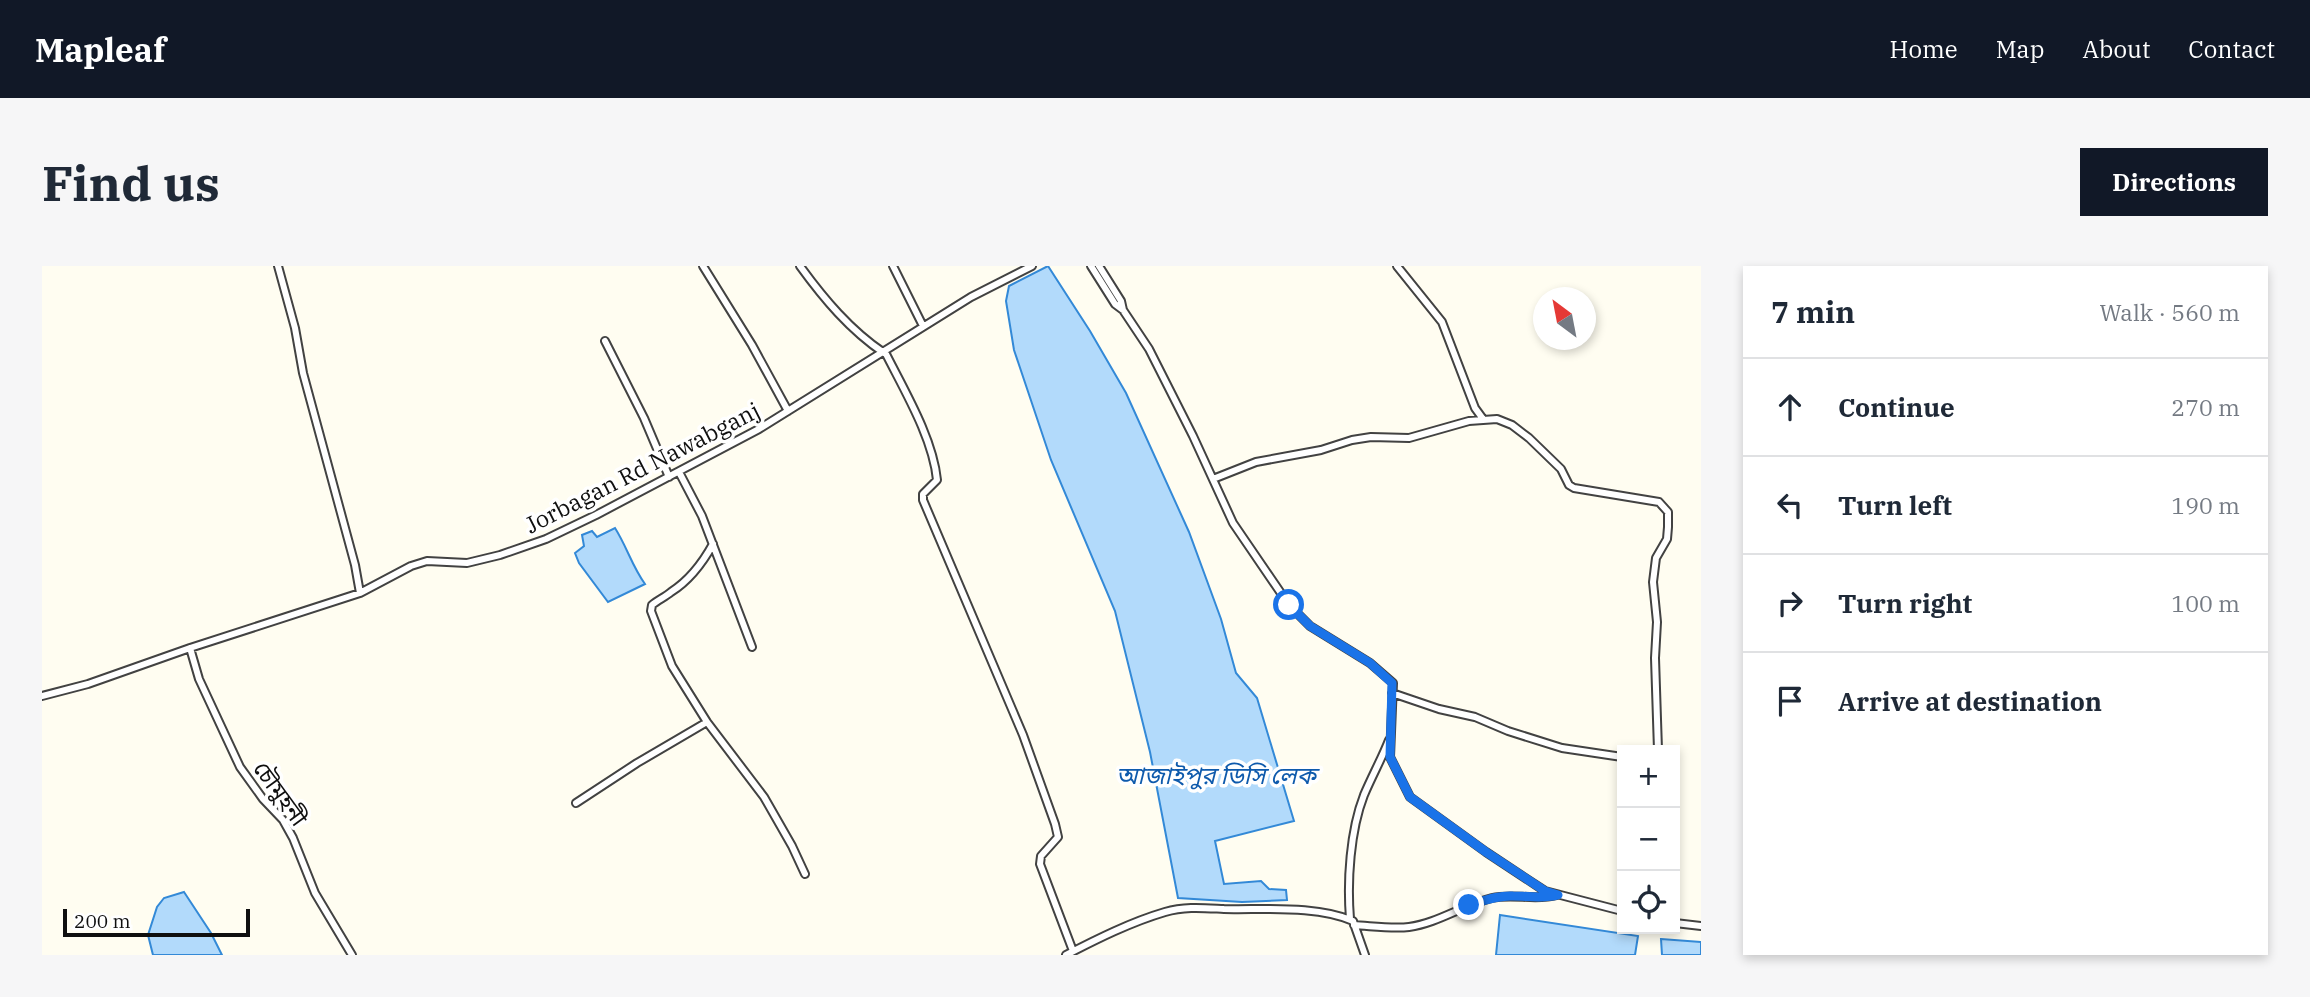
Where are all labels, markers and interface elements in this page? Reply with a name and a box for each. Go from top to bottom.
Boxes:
text: Mapleaf [35,28,166,71]
text: Home [1890,33,1958,65]
text: Map [1996,33,2044,65]
text: About [2082,33,2150,65]
text: Contact [2188,33,2275,65]
button: Directions [2080,148,2268,216]
text: Find us [42,151,220,214]
north arrow [1533,287,1596,350]
text: 7 min [1771,292,1855,331]
text: Walk · 560 m [2099,297,2240,327]
icon: ahead [1771,388,1809,426]
text: Continue [1838,390,1955,424]
text: 270 m [2171,392,2240,422]
street label: Jorbagan Rd Nawabganj [519,395,765,539]
icon: left [1771,486,1809,524]
text: Turn left [1838,488,1952,522]
text: 190 m [2171,490,2240,520]
icon: right [1771,584,1809,622]
text: Turn right [1838,586,1972,620]
text: 100 m [2171,588,2240,618]
route start [1273,589,1304,620]
icon: arrive [1771,682,1809,720]
text: Arrive at destination [1838,684,2102,718]
map controls [1617,745,1680,934]
button: + [1617,745,1680,808]
street label: চৌমুহনী [247,755,315,832]
water label: আজাইপুর ডিসি লেক [1116,759,1321,791]
button: − [1617,808,1680,871]
button: locate [1617,871,1680,934]
route end [1453,889,1484,920]
scale bar [63,906,250,938]
text: 200 m [74,909,131,933]

